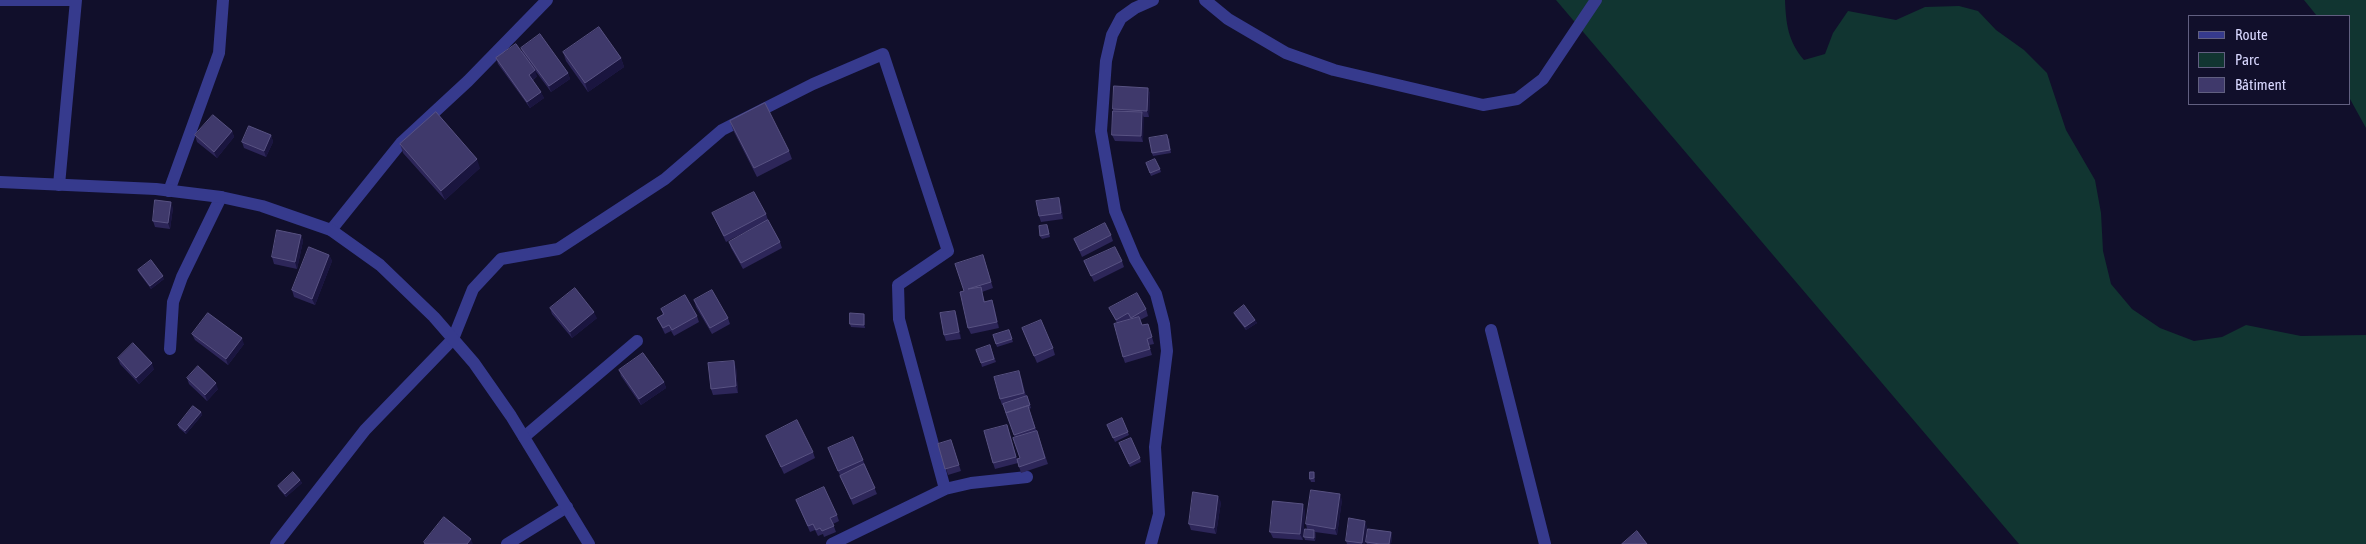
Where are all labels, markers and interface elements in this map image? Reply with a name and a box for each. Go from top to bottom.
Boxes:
legend [2188,15,2351,105]
text: Route [2235,26,2268,43]
text: Parc [2235,51,2259,68]
text: Bâtiment [2235,76,2286,93]

